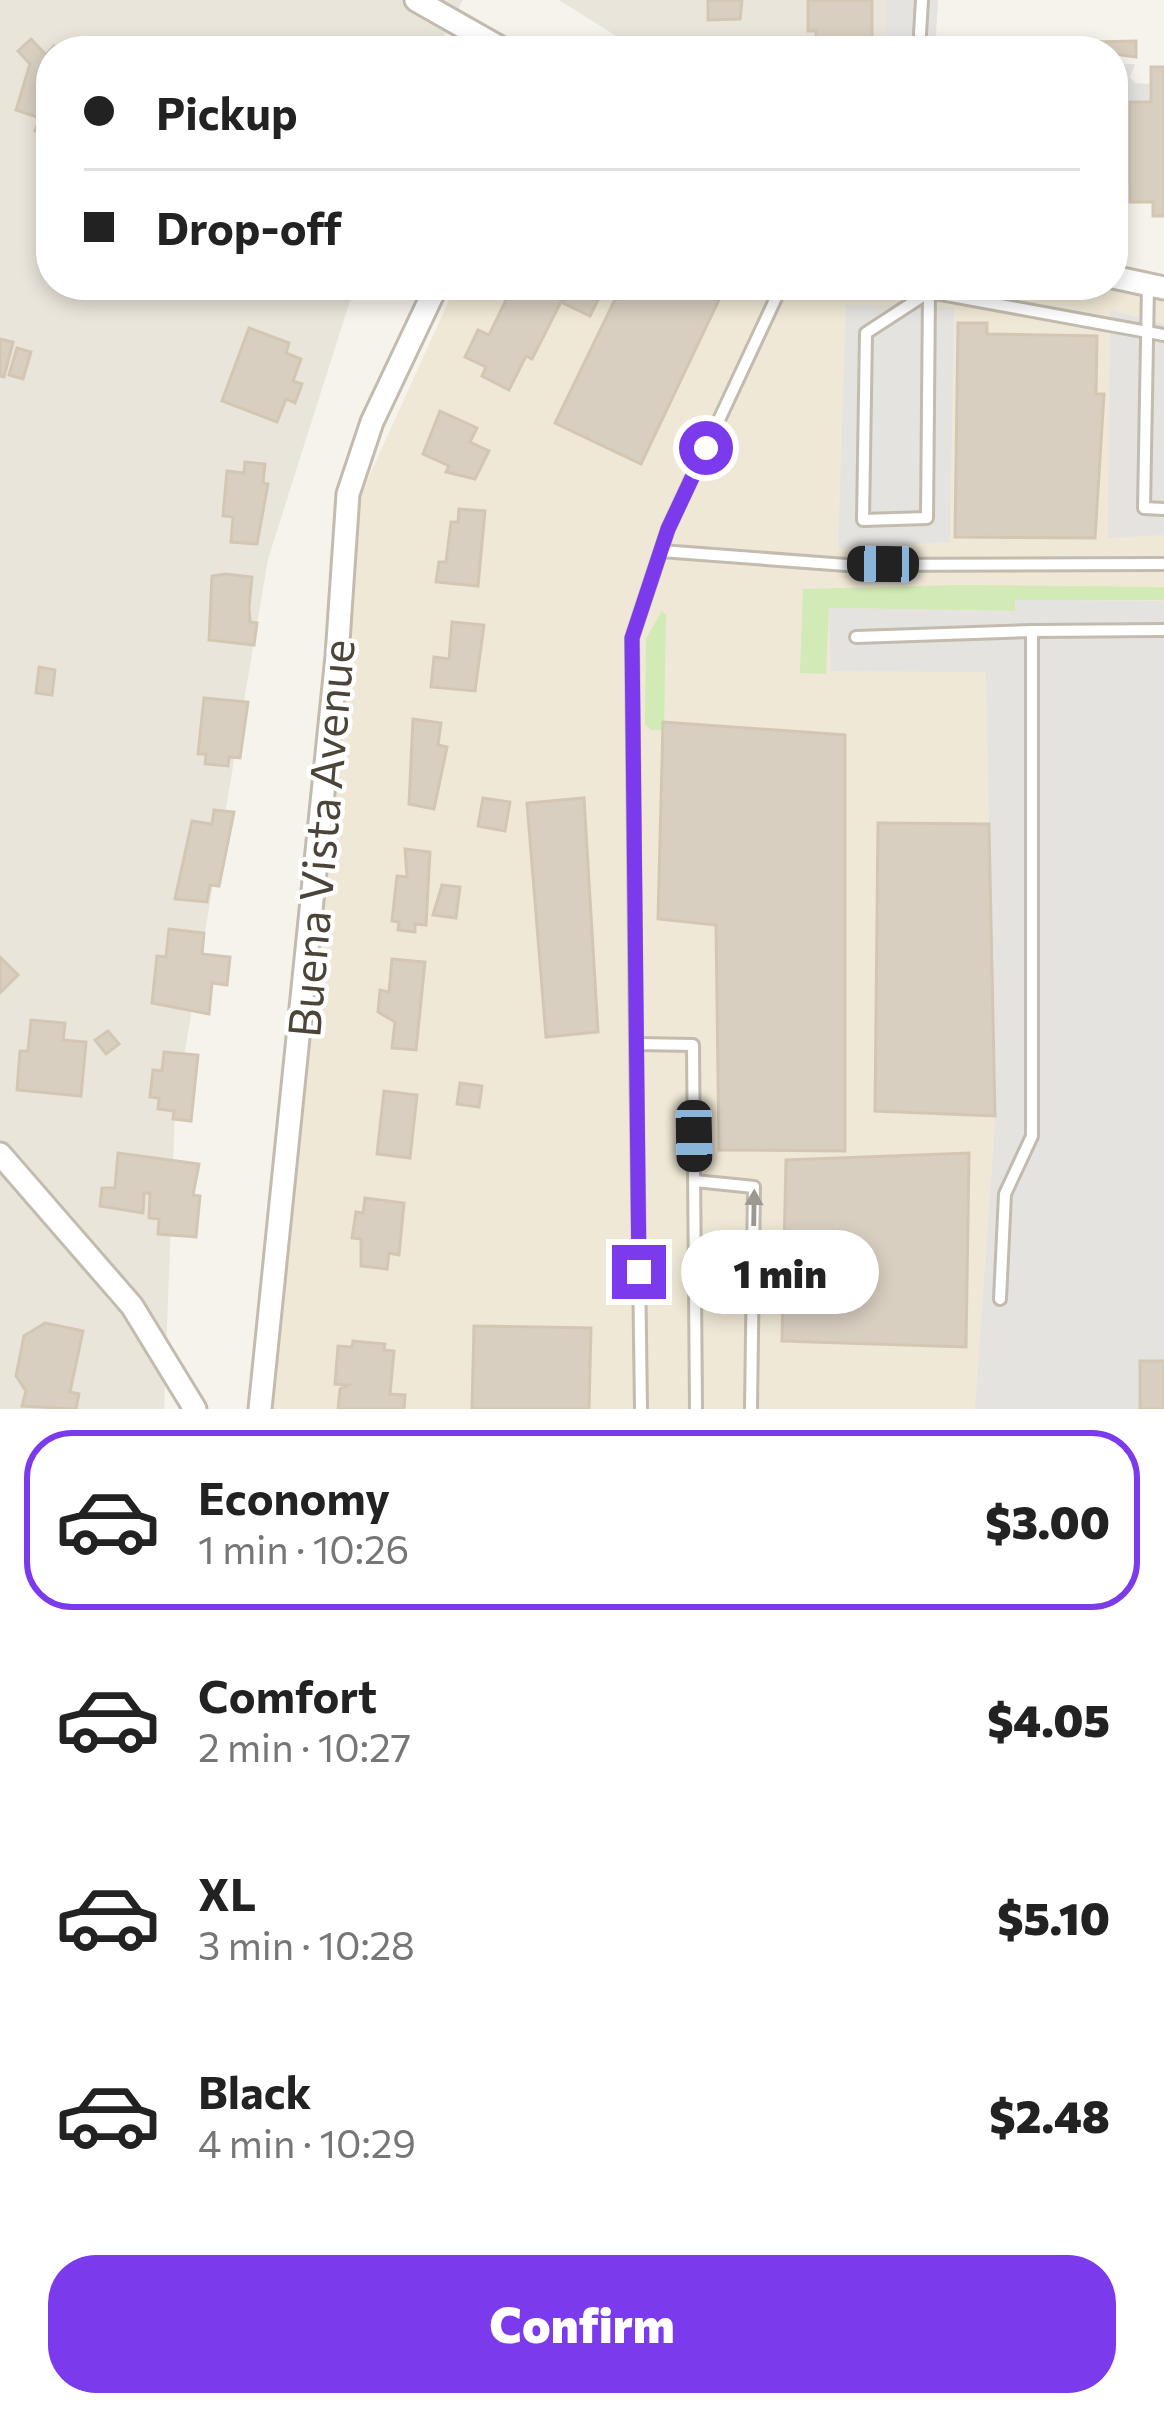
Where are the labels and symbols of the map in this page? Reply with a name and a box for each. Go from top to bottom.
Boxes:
route start [679,421,733,475]
car [847,545,919,583]
street label: Buena Vista Avenue [274,637,364,1039]
car [675,1100,713,1172]
one-way arrow [744,1188,764,1226]
callout: 1 min [681,1230,879,1314]
route end [612,1245,666,1299]

